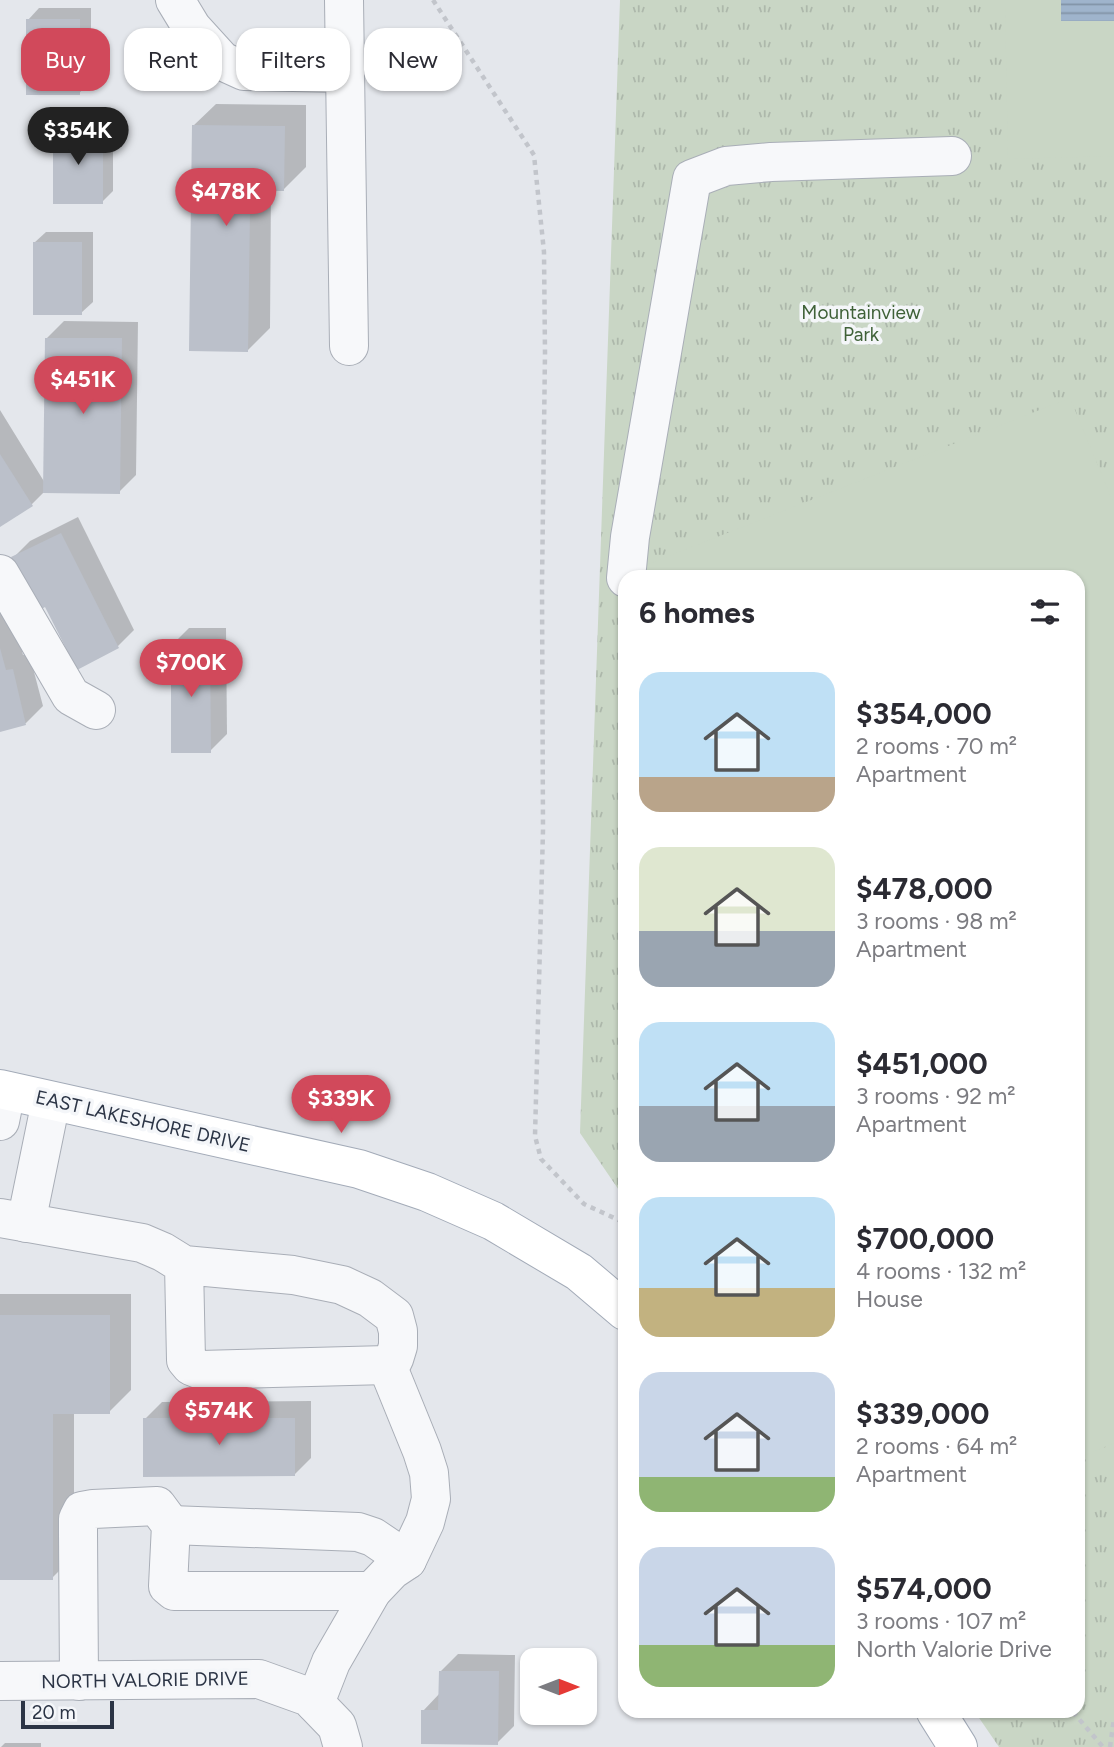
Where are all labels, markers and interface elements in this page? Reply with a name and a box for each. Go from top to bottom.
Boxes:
chip: Buy [21,28,110,91]
chip: Rent [124,28,222,91]
chip: Filters [236,28,350,91]
chip: New [364,28,462,91]
pin: $354K [29,108,127,167]
text: $354K [44,116,112,144]
pin: $478K [177,168,275,228]
text: $478K [191,177,261,205]
park label: Mountainview Park [801,301,921,346]
pin: $451K [34,356,132,416]
text: $451K [50,365,116,393]
icon: filters [1026,593,1064,631]
text: 6 homes [639,594,755,631]
pin: $700K [142,640,240,699]
text: $700K [156,648,226,676]
text: $354,000 [856,695,992,732]
icon: home [695,700,779,784]
text: 2 rooms · 70 m² [856,732,1017,760]
text: Apartment [856,760,967,788]
text: $478,000 [856,870,993,907]
icon: home [695,875,779,959]
text: 3 rooms · 98 m² [856,907,1017,935]
text: Apartment [856,935,967,963]
text: $451,000 [856,1045,988,1082]
icon: home [695,1050,779,1134]
pin: $339K [292,1076,390,1135]
text: 3 rooms · 92 m² [856,1082,1016,1110]
text: $339K [308,1084,374,1112]
street label: EAST LAKESHORE DRIVE [33,1085,253,1157]
text: Apartment [856,1110,967,1138]
text: $700,000 [856,1220,994,1257]
icon: home [695,1225,779,1309]
text: 4 rooms · 132 m² [856,1257,1026,1285]
text: House [856,1285,923,1313]
pin: $574K [170,1388,268,1447]
text: $339,000 [856,1395,989,1432]
text: $574K [185,1396,253,1424]
icon: home [695,1400,779,1484]
text: 2 rooms · 64 m² [856,1432,1017,1460]
text: Apartment [856,1460,967,1488]
text: $574,000 [856,1570,992,1607]
icon: home [695,1575,779,1659]
text: 3 rooms · 107 m² [856,1607,1026,1635]
text: North Valorie Drive [856,1635,1052,1663]
north arrow [520,1648,597,1726]
map controls [520,1648,597,1725]
street label: NORTH VALORIE DRIVE [41,1667,249,1693]
scale bar [21,1698,114,1730]
text: 20 m [32,1701,76,1724]

